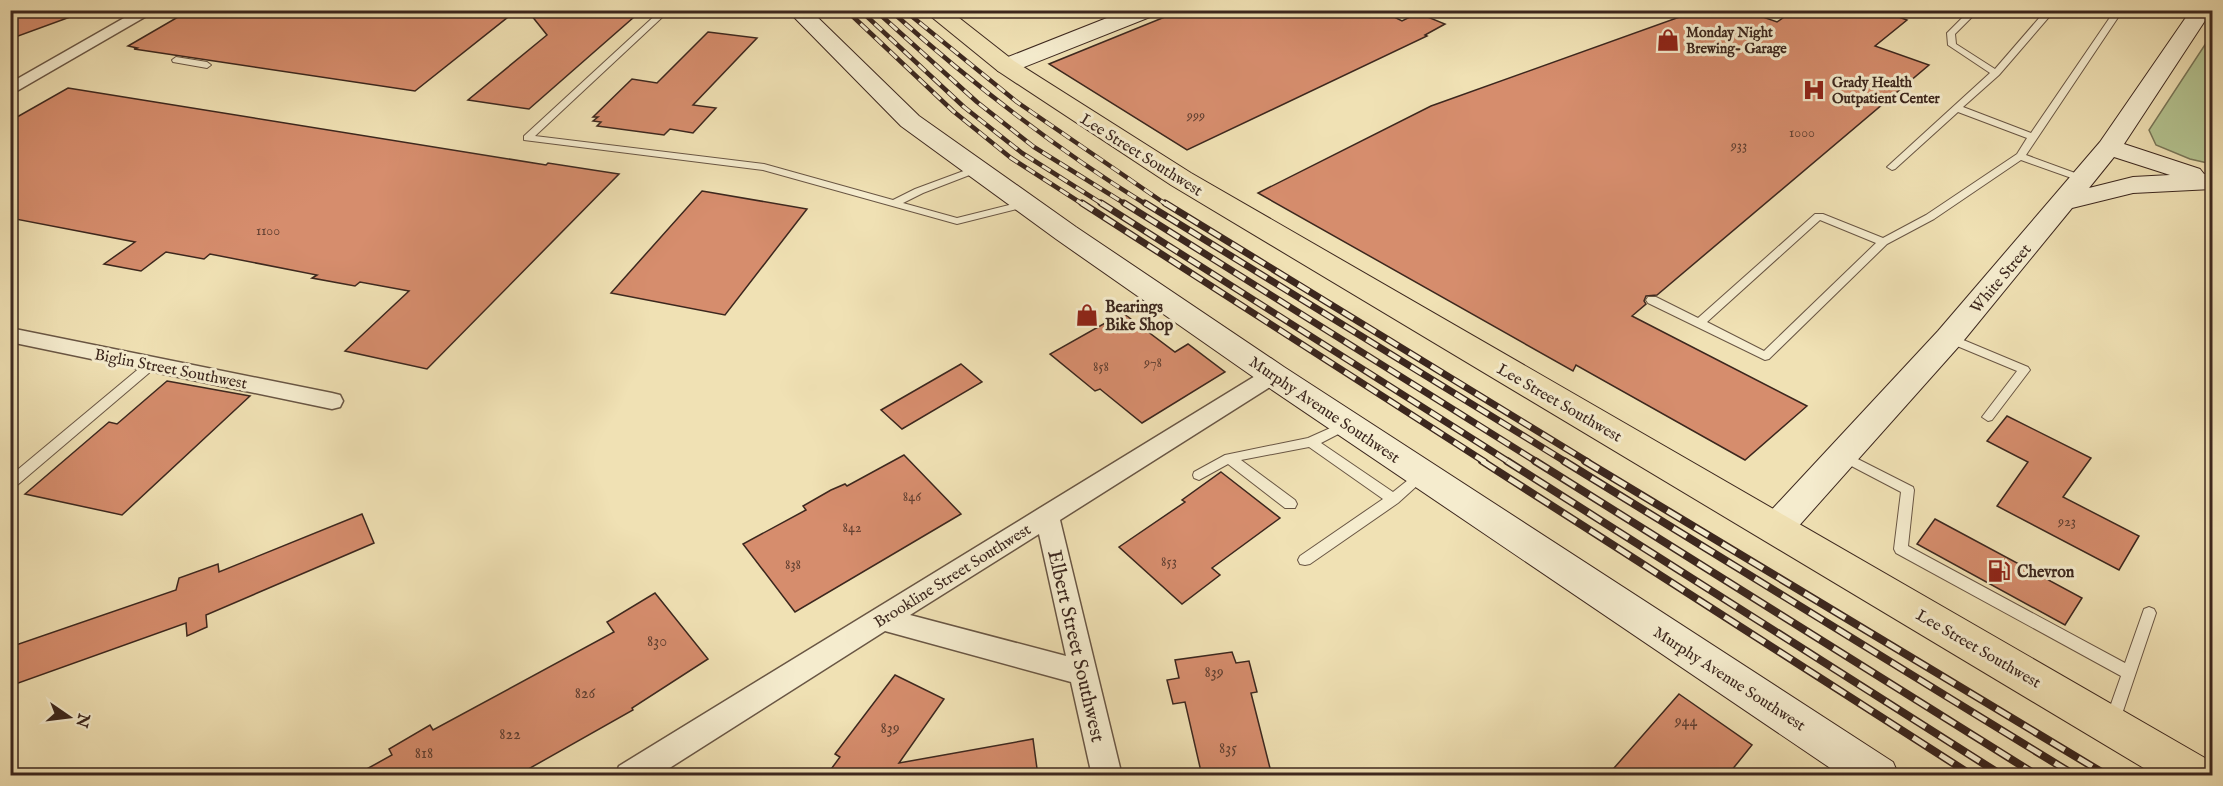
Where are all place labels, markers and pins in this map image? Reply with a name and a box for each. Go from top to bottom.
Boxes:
place label: Monday Night Brewing- Garage [1686,24,1787,58]
shop icon: Monday Night Brewing- Garage [1655,27,1681,53]
place label: Grady Health Outpatient Center [1832,74,1941,108]
hospital icon: Grady Health Outpatient Center [1801,77,1827,103]
place label: Bearings Bike Shop [1105,298,1173,336]
shop icon: Bearings Bike Shop [1074,302,1100,328]
fuel station icon: Chevron [1986,558,2012,584]
place label: Chevron [2017,563,2075,583]

